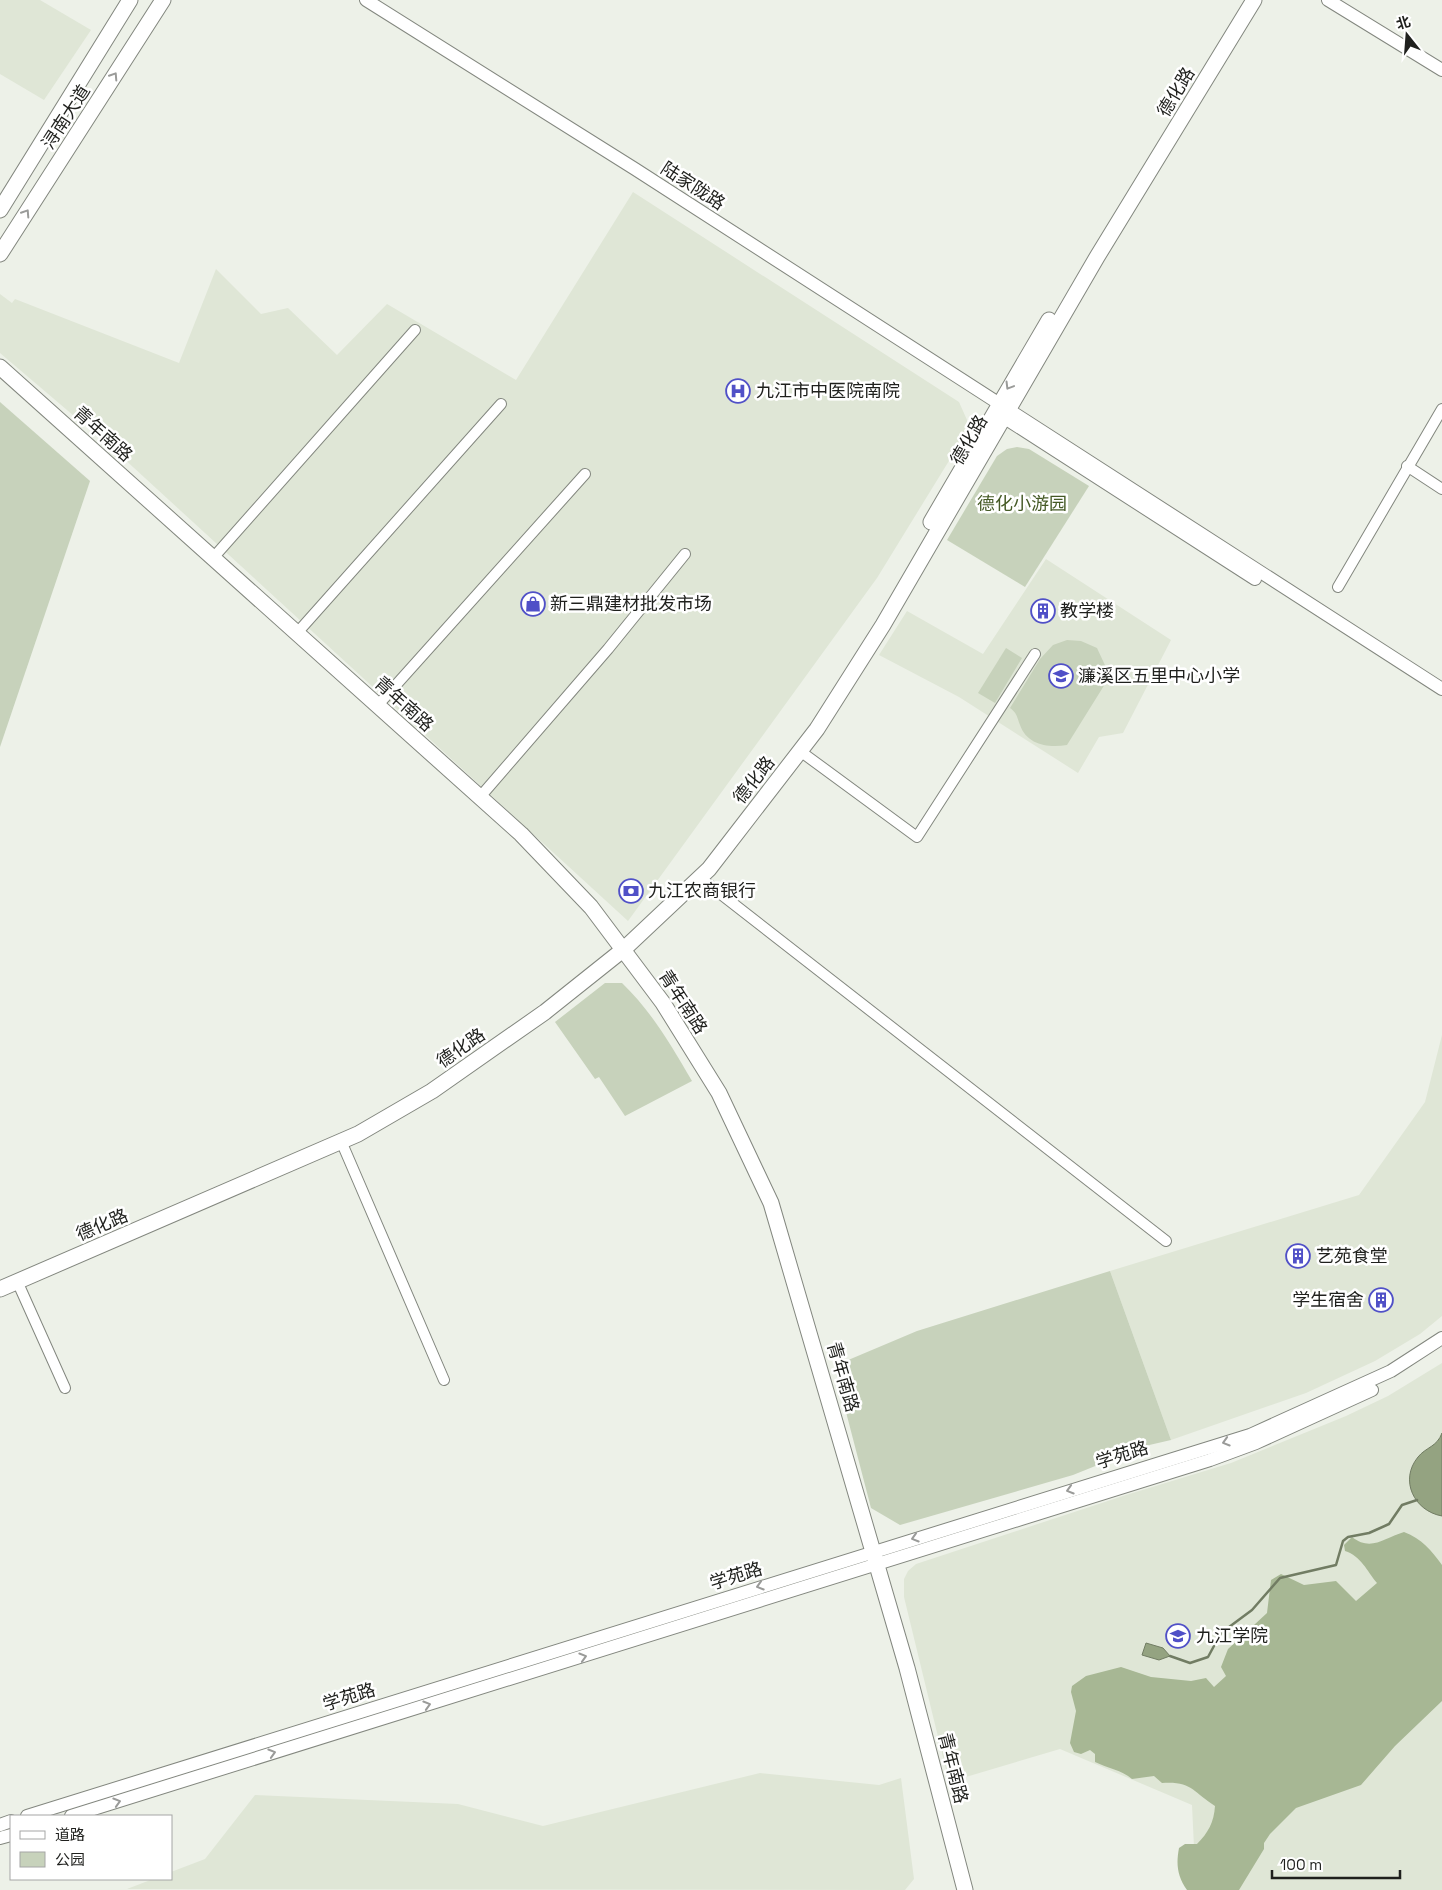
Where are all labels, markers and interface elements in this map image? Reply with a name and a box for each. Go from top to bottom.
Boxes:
north arrow [1382,10,1432,60]
text: 北 [1394,12,1413,33]
street label: 德化路 [1152,63,1199,121]
one-way arrow [108,73,117,82]
street label: 浔南大道 [36,80,95,153]
street label: 陆家陇路 [657,156,730,215]
one-way arrow [20,209,30,218]
hospital icon: 九江市中医院南院 [725,378,751,404]
place label: 九江市中医院南院 [756,379,900,402]
one-way arrow [1005,380,1015,389]
street label: 青年南路 [69,401,138,466]
street label: 德化路 [945,411,992,469]
park label: 德化小游园 [977,492,1067,515]
shop icon: 新三鼎建材批发市场 [520,591,546,617]
place label: 新三鼎建材批发市场 [550,592,712,615]
building icon: 教学楼 [1030,598,1056,624]
place label: 教学楼 [1060,599,1114,622]
school or university icon: 濂溪区五里中心小学 [1048,663,1074,689]
place label: 濂溪区五里中心小学 [1078,664,1240,687]
street label: 青年南路 [370,671,439,736]
street label: 德化路 [728,751,779,808]
bank icon: 九江农商银行 [618,878,644,904]
place label: 九江农商银行 [648,879,756,902]
street label: 青年南路 [654,965,713,1038]
street label: 德化路 [432,1023,489,1072]
street label: 德化路 [72,1203,131,1246]
building icon: 艺苑食堂 [1285,1243,1311,1269]
place label: 艺苑食堂 [1316,1244,1388,1267]
building icon: 学生宿舍 [1368,1287,1394,1313]
place label: 学生宿舍 [1292,1288,1364,1311]
street label: 青年南路 [823,1339,864,1415]
street label: 学苑路 [1093,1436,1151,1473]
one-way arrow [1222,1437,1230,1447]
one-way arrow [1066,1484,1075,1494]
one-way arrow [911,1532,920,1542]
street label: 学苑路 [707,1557,765,1594]
one-way arrow [756,1581,765,1591]
school or university icon: 九江学院 [1165,1623,1191,1649]
place label: 九江学院 [1196,1624,1268,1647]
one-way arrow [578,1652,586,1662]
street label: 学苑路 [320,1678,378,1715]
one-way arrow [423,1701,431,1711]
street label: 青年南路 [934,1730,973,1806]
one-way arrow [268,1749,276,1759]
one-way arrow [112,1797,121,1807]
legend [10,1815,172,1880]
text: 道路 [55,1825,85,1844]
scale bar [1272,1848,1400,1880]
text: 公园 [55,1850,85,1869]
text: 100 m [1280,1855,1322,1874]

